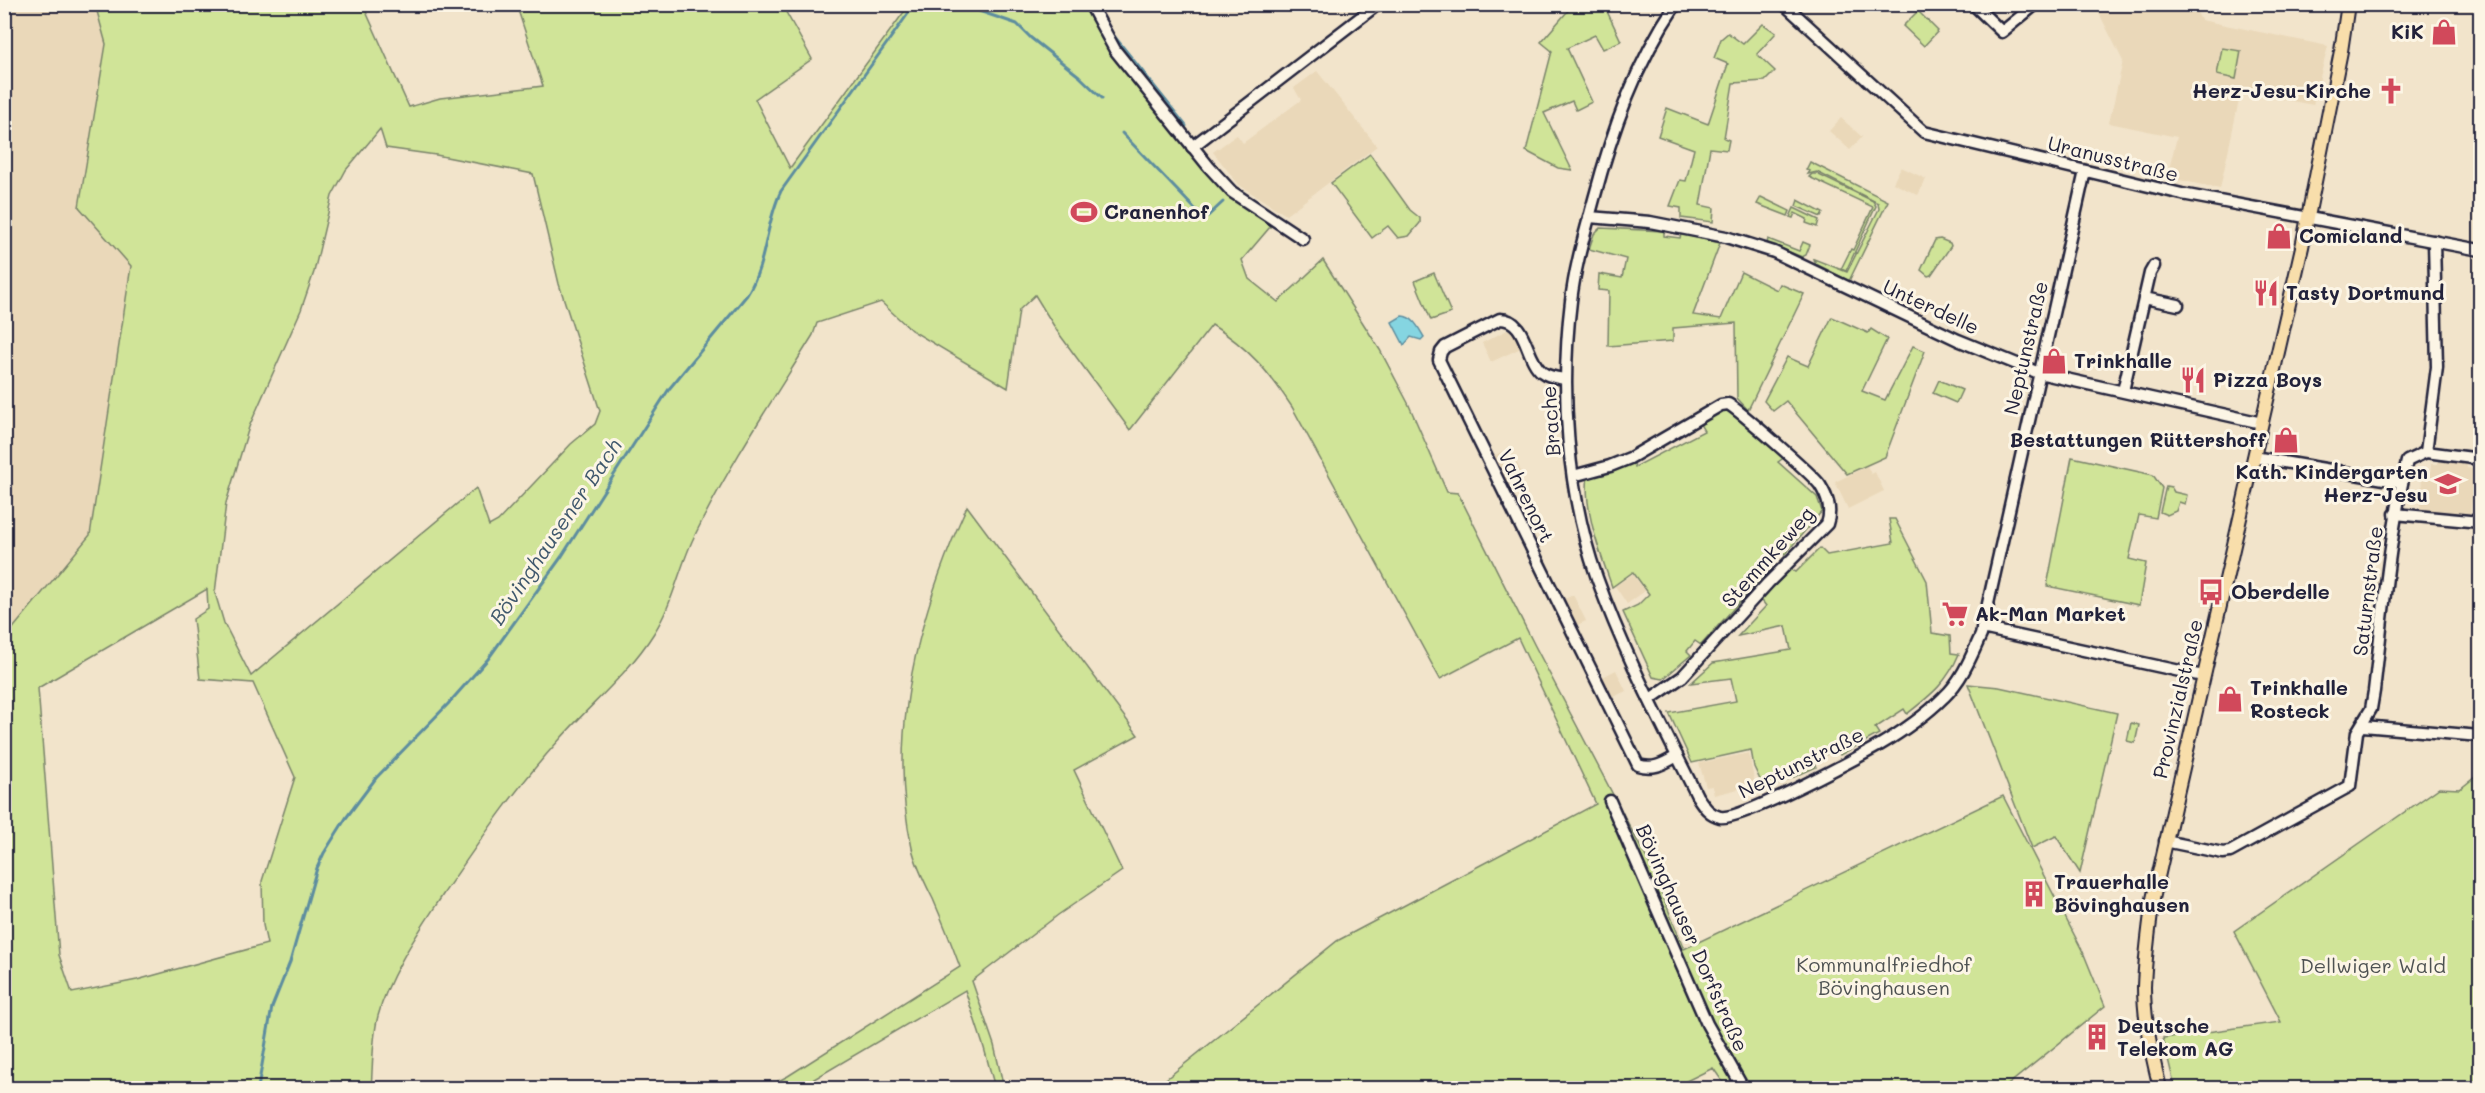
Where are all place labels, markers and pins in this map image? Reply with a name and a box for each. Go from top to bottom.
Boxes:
shop icon: KiK [2429,17,2459,47]
place label: KiK [2391,18,2424,44]
church icon: Herz-Jesu-Kirche [2376,76,2406,106]
place label: Herz-Jesu-Kirche [2192,77,2371,103]
sports icon: Cranenhof [1069,197,1099,227]
place label: Cranenhof [1104,198,1209,224]
shop icon: Comicland [2264,221,2294,251]
place label: Comicland [2299,222,2403,248]
restaurant icon: Tasty Dortmund [2251,278,2281,308]
place label: Tasty Dortmund [2286,279,2445,305]
shop icon: Trinkhalle [2039,346,2069,376]
place label: Trinkhalle [2074,347,2172,373]
restaurant icon: Pizza Boys [2178,365,2208,395]
place label: Pizza Boys [2213,366,2322,392]
shop icon: Bestattungen Rüttershoff [2271,425,2301,455]
place label: Bestattungen Rüttershoff [2010,426,2266,452]
place label: Kath. Kindergarten Herz-Jesu [2235,458,2428,507]
school or university icon: Kath. Kindergarten Herz-Jesu [2433,469,2463,499]
bus stop icon: Oberdelle [2196,577,2226,607]
place label: Oberdelle [2231,578,2330,604]
supermarket icon: Ak-Man Market [1940,599,1970,629]
place label: Ak-Man Market [1975,600,2126,626]
place label: Trinkhalle Rosteck [2250,674,2348,723]
shop icon: Trinkhalle Rosteck [2215,684,2245,714]
place label: Trauerhalle Bövinghausen [2054,868,2189,917]
building icon: Trauerhalle Bövinghausen [2019,879,2049,909]
place label: Deutsche Telekom AG [2117,1012,2233,1061]
building icon: Deutsche Telekom AG [2082,1022,2112,1052]

